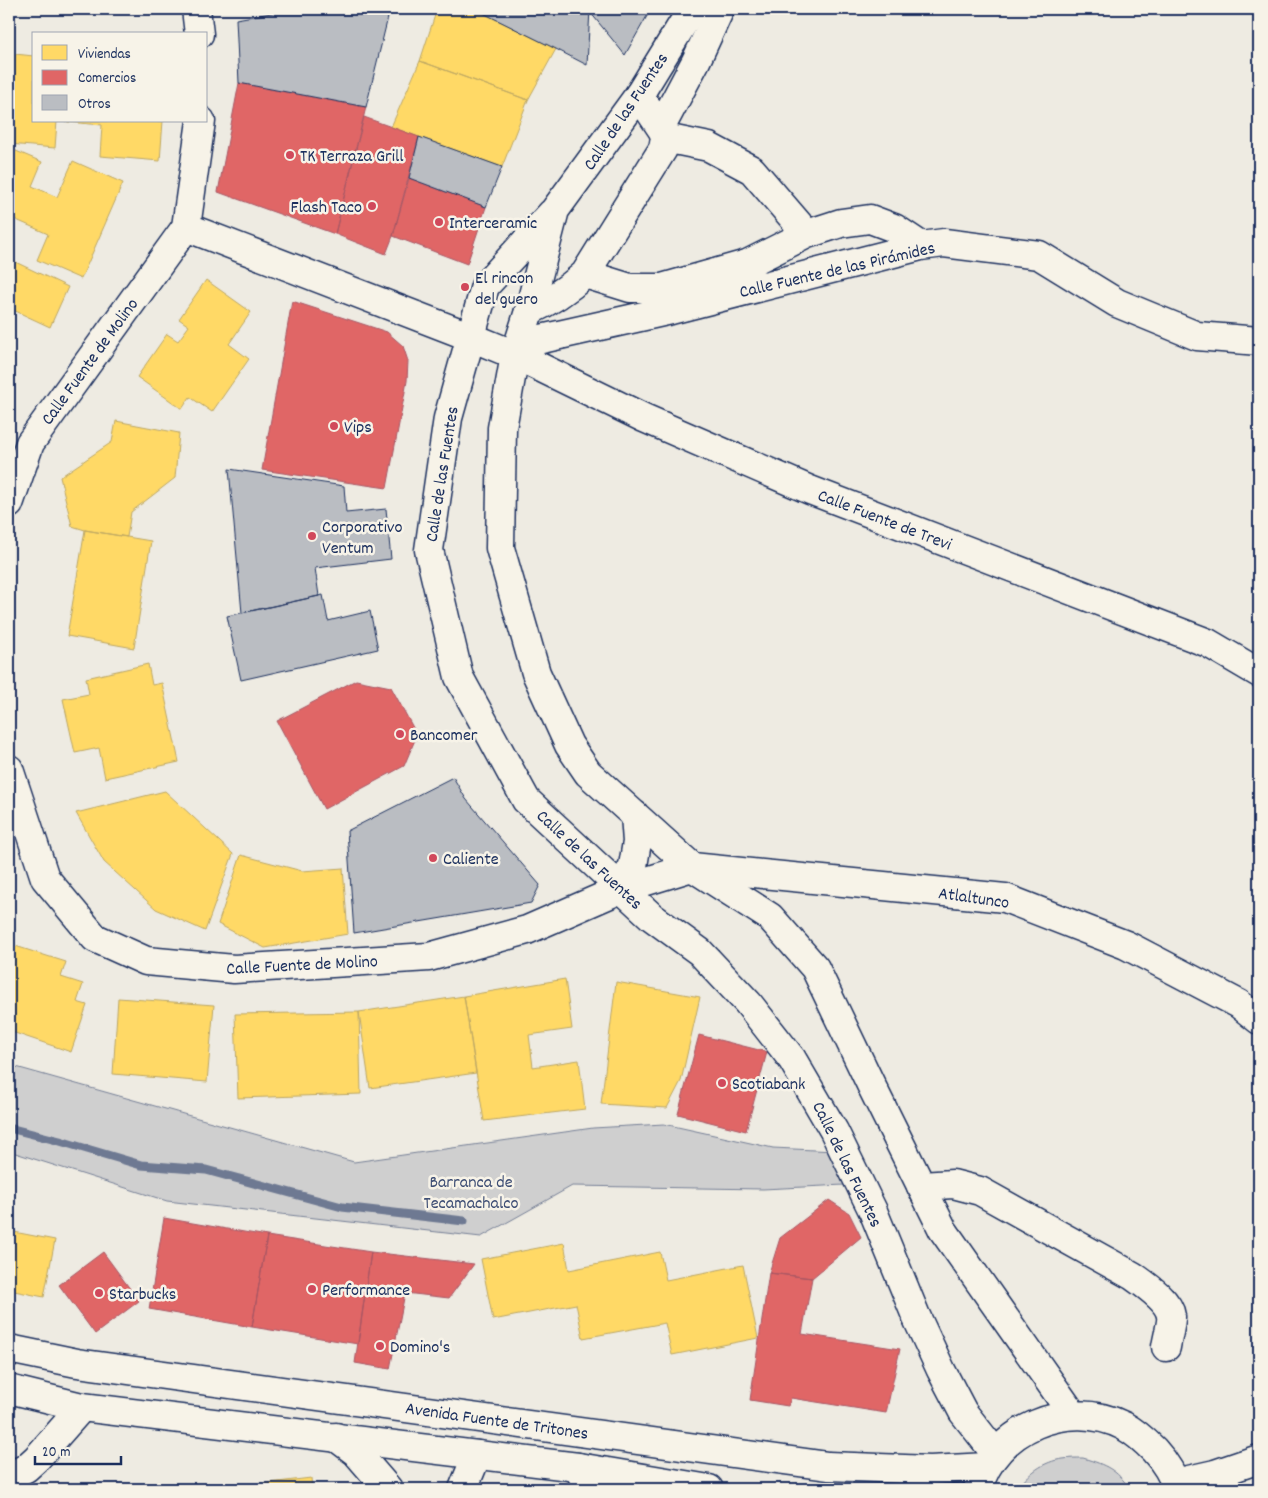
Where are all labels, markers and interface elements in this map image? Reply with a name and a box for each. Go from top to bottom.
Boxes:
legend [32,32,208,122]
text: Viviendas [78,44,131,66]
street label: Calle de las Fuentes [578,49,676,176]
text: Comercios [78,68,136,90]
text: Otros [78,94,111,116]
place label: TK Terraza Grill [300,145,404,170]
marker: TK Terraza Grill [284,149,296,161]
place label: Flash Taco [290,196,362,221]
marker: Flash Taco [366,200,378,212]
place label: Interceramic [449,212,537,237]
marker: Interceramic [433,216,445,228]
street label: Calle Fuente de las Pirámides [737,237,938,306]
place label: El rincon del guero [475,267,538,313]
marker: El rincon del guero [459,281,471,293]
street label: Calle Fuente de Molino [36,294,146,431]
street label: Calle de las Fuentes [420,405,467,544]
place label: Vips [344,416,372,441]
marker: Vips [328,420,340,432]
street label: Calle Fuente de Trevi [813,484,955,558]
place label: Corporativo Ventum [322,516,402,562]
marker: Corporativo Ventum [306,530,318,542]
place label: Bancomer [410,724,478,749]
marker: Bancomer [394,728,406,740]
street label: Calle de las Fuentes [530,805,647,917]
place label: Caliente [443,848,499,873]
marker: Caliente [427,852,439,864]
street label: Atlaltunco [937,882,1011,917]
street label: Calle Fuente de Molino [226,950,378,983]
place label: Scotiabank [732,1073,806,1098]
marker: Scotiabank [716,1077,728,1089]
street label: Calle de las Fuentes [804,1098,887,1232]
park label: Barranca de Tecamachalco [423,1171,519,1217]
place label: Performance [322,1279,410,1304]
place label: Starbucks [109,1283,176,1308]
marker: Performance [306,1283,318,1295]
marker: Starbucks [93,1287,105,1299]
place label: Domino's [390,1336,450,1361]
marker: Domino's [374,1340,386,1352]
street label: Avenida Fuente de Tritones [403,1397,590,1448]
scale bar [35,1433,121,1465]
text: 20 m [42,1442,70,1464]

